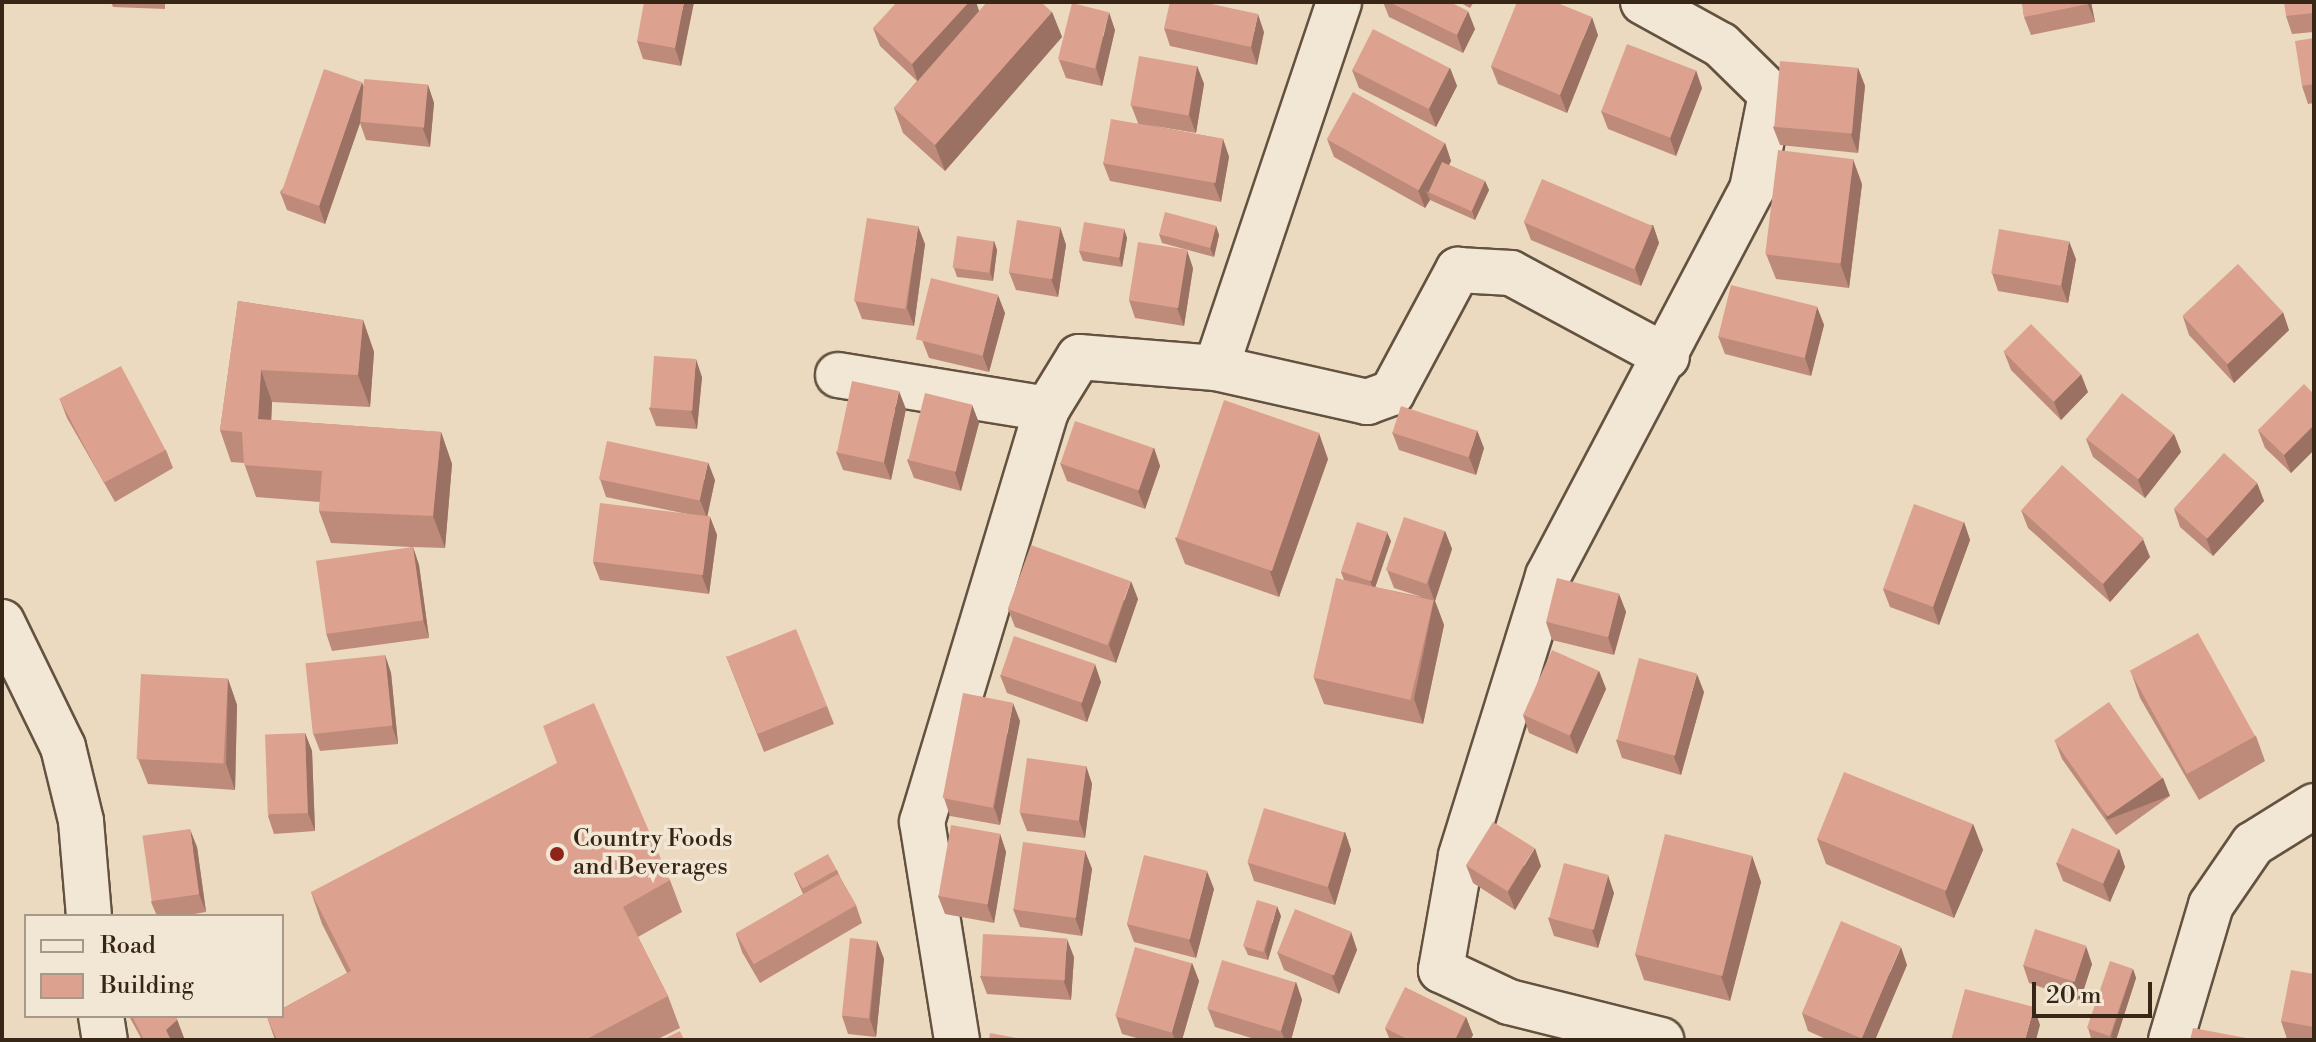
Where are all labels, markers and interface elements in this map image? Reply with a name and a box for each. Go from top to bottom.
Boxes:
place label: Country Foods and Beverages [573,826,732,882]
marker: Country Foods and Beverages [548,845,566,863]
legend [24,914,284,1018]
text: Road [100,931,156,961]
scale bar [2036,966,2156,1016]
text: Building [100,971,194,1001]
text: 20 m [2046,981,2102,1011]

